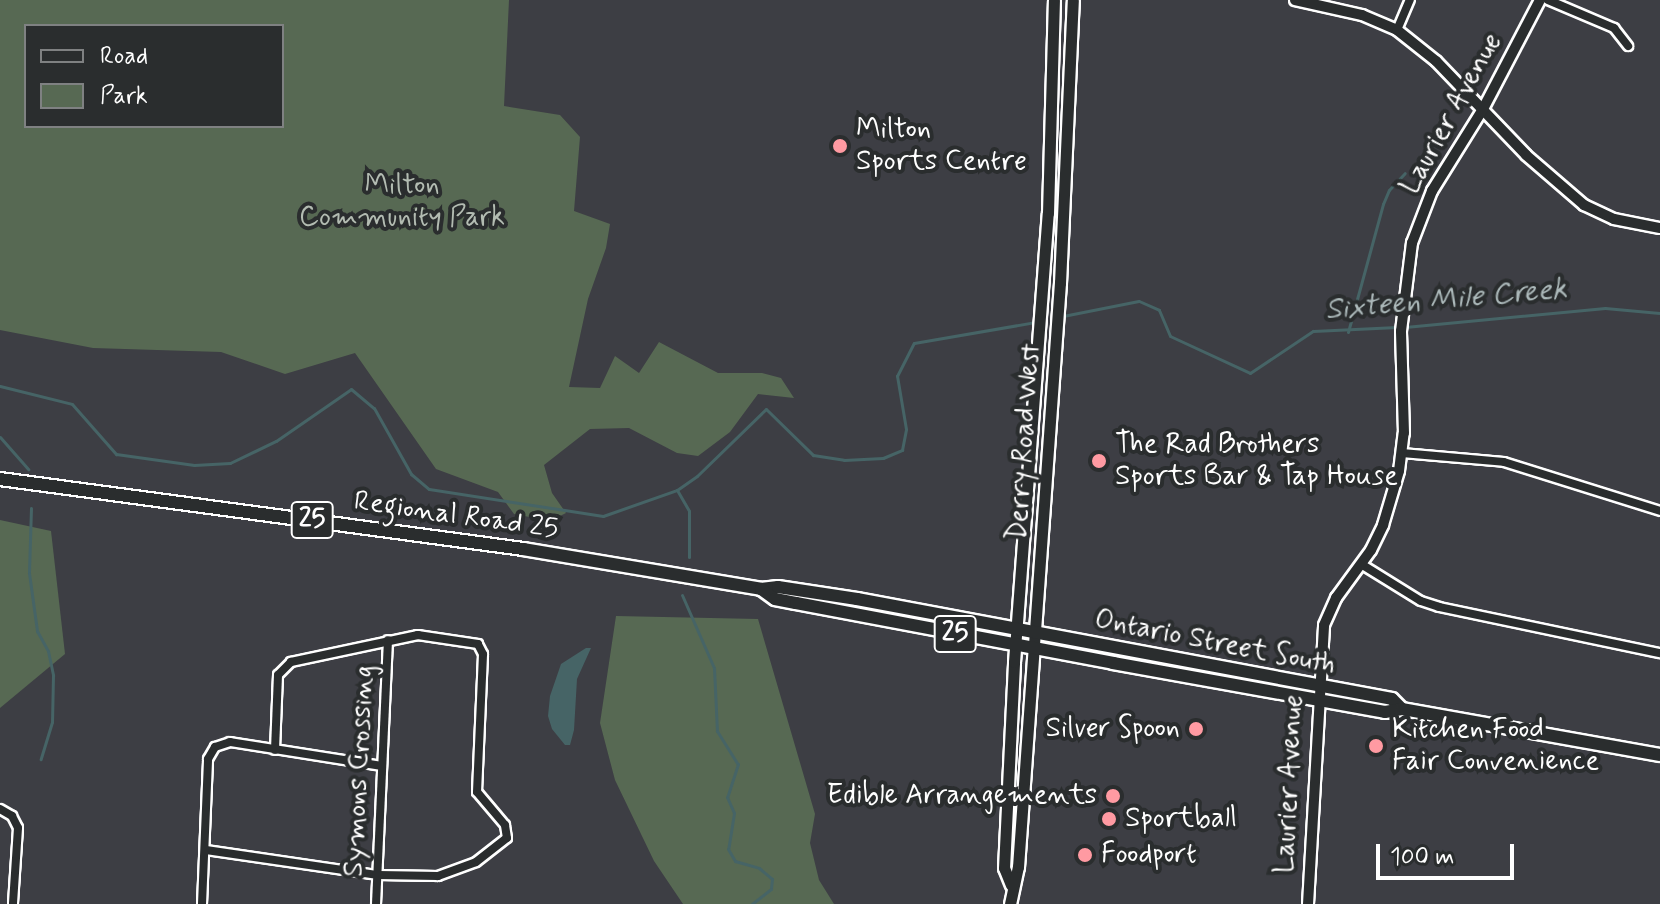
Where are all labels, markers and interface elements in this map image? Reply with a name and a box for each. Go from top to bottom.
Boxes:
legend [24,24,284,128]
street label: Laurier Avenue [1393,26,1511,202]
text: Road [100,41,148,72]
text: Park [100,81,148,112]
place label: Milton Sports Centre [856,113,1032,179]
marker: Milton Sports Centre [831,137,849,155]
park label: Milton Community Park [299,169,505,235]
water label: Sixteen Mile Creek [1324,272,1568,328]
street label: Derry Road West [1001,342,1049,542]
place label: The Rad Brothers Sports Bar & Tap House [1115,428,1391,494]
marker: The Rad Brothers Sports Bar & Tap House [1090,452,1108,470]
street label: Regional Road 25 [353,485,559,547]
road number: 25 [290,498,334,542]
street label: Ontario Street South [1092,603,1338,683]
road number: 25 [933,612,977,656]
street label: Symons Crossing [338,663,382,879]
street label: Laurier Avenue [1268,692,1312,876]
place label: Silver Spoon [1035,712,1180,746]
place label: Kitchen Food Fair Convenience [1392,713,1592,779]
marker: Silver Spoon [1187,720,1205,738]
marker: Kitchen Food Fair Convenience [1367,737,1385,755]
place label: Edible Arrangements [827,779,1097,813]
marker: Edible Arrangements [1104,787,1122,805]
place label: Sportball [1125,802,1237,836]
marker: Sportball [1100,810,1118,828]
scale bar [1380,828,1518,878]
place label: Foodport [1101,838,1197,872]
text: 100 m [1390,842,1454,873]
marker: Foodport [1076,846,1094,864]

